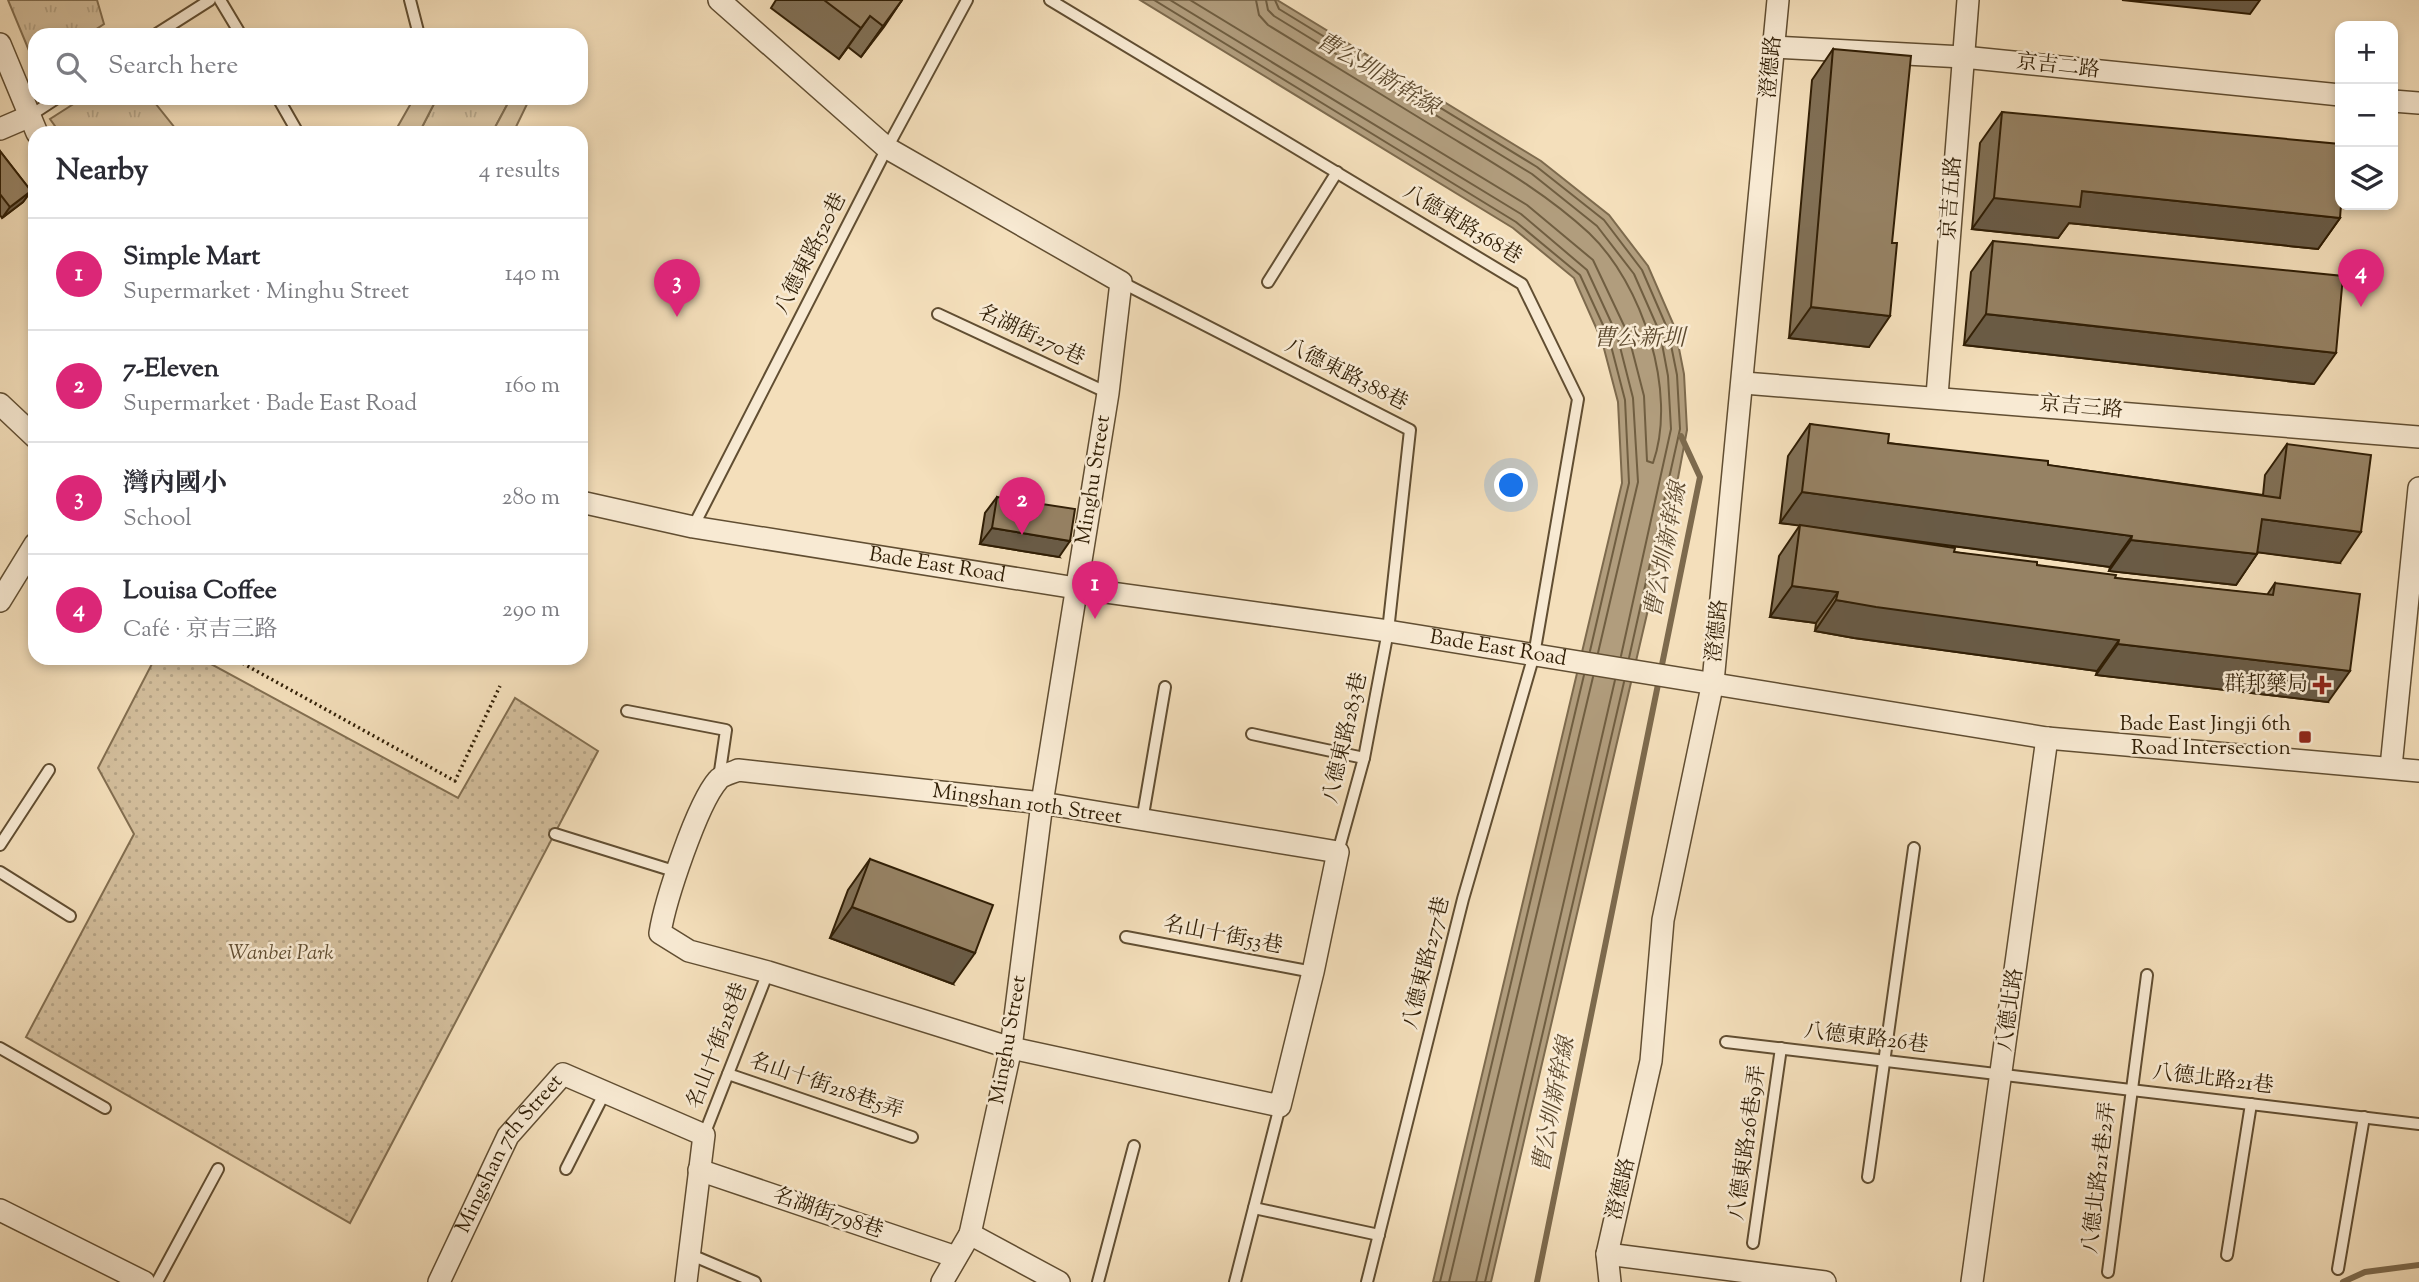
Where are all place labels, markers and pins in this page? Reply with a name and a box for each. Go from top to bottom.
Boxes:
pin: 4 [2338,249,2384,307]
pin: 3 [654,259,700,317]
pin: 2 [999,477,1045,535]
pin: 1 [1072,561,1118,619]
place label: 群邦藥局 [2224,670,2308,700]
marker: 群邦藥局 [2314,677,2330,693]
place label: Bade East Jingji 6th Road Intersection [2120,710,2291,764]
marker: Bade East Jingji 6th Road Intersection [2297,729,2313,745]

